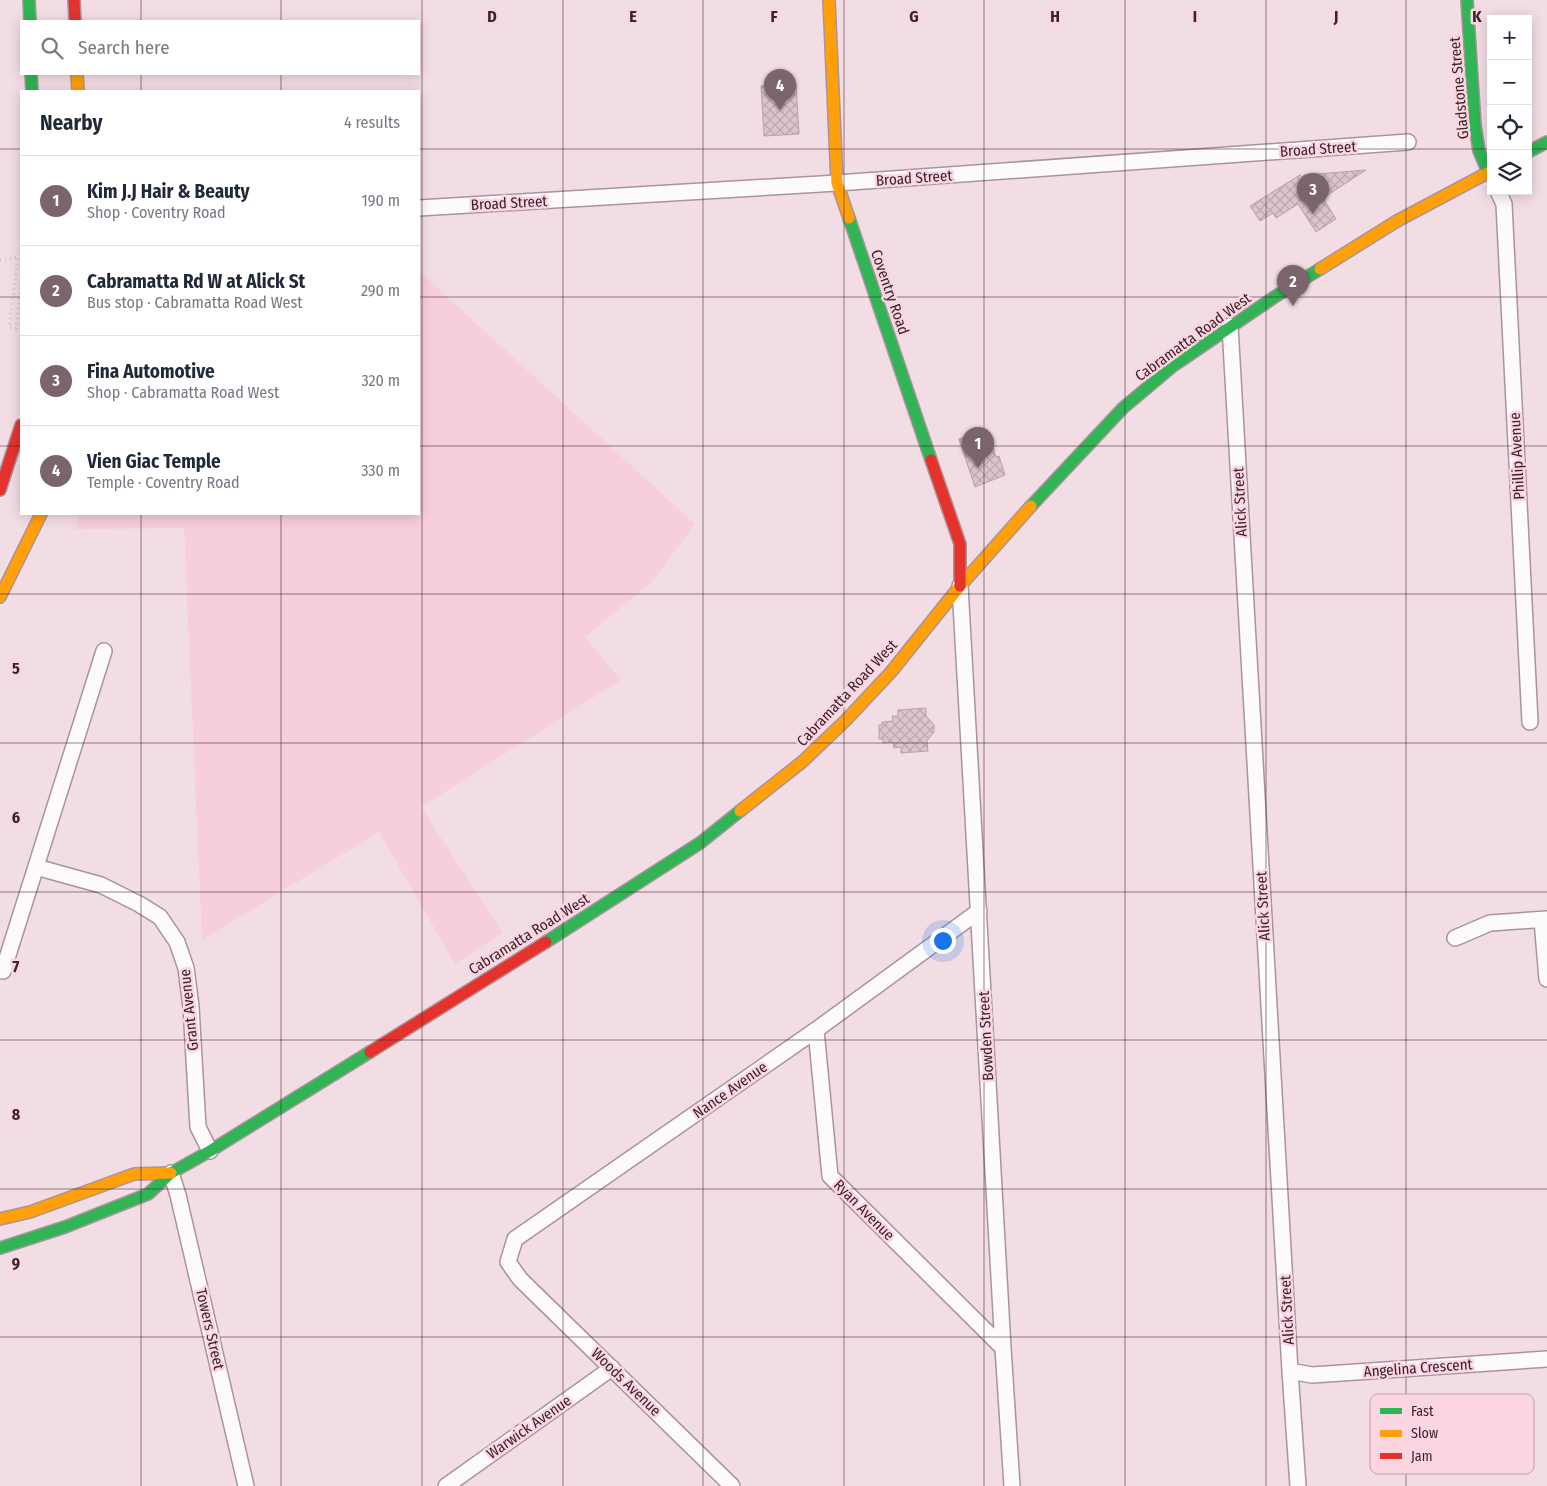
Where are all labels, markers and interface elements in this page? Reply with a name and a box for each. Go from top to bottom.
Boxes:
text: D [487,7,497,26]
text: E [629,7,637,26]
text: F [770,7,778,26]
text: G [909,7,919,26]
text: H [1050,7,1060,26]
text: I [1193,7,1197,26]
text: J [1333,7,1338,26]
text: K [1472,7,1482,26]
map controls [1487,15,1532,195]
button: + [1487,15,1532,60]
search box [20,20,420,75]
icon: search [38,34,66,62]
text: Search here [78,36,170,59]
street label: Gladstone Street [1446,36,1472,140]
button: − [1487,60,1532,105]
pin: 4 [764,69,796,110]
button: locate [1487,105,1532,150]
text: Nearby [40,110,102,136]
text: 4 results [344,113,400,132]
street label: Broad Street [1279,137,1357,161]
button: layers [1487,150,1532,195]
street label: Broad Street [875,166,953,190]
pin: 3 [1297,173,1329,214]
text: Kim J.J Hair & Beauty [87,180,250,203]
text: 1 [53,191,59,210]
text: 190 m [362,191,400,210]
street label: Broad Street [470,192,548,214]
text: Shop · Coventry Road [87,203,226,222]
street label: Coventry Road [867,247,913,337]
pin: 2 [1277,265,1309,306]
text: Cabramatta Rd W at Alick St [87,270,305,293]
text: 2 [52,281,60,300]
text: 290 m [361,281,400,300]
street label: Cabramatta Road West [1132,289,1255,385]
text: Bus stop · Cabramatta Road West [87,293,302,312]
text: Fina Automotive [87,360,215,383]
text: 3 [52,371,60,390]
text: 320 m [361,371,400,390]
text: Shop · Cabramatta Road West [87,383,279,402]
street label: Phillip Avenue [1506,412,1528,500]
pin: 1 [962,427,994,468]
text: Vien Giac Temple [87,450,221,473]
text: 4 [52,461,60,480]
text: 330 m [361,461,400,480]
street label: Alick Street [1229,467,1251,537]
text: Temple · Coventry Road [87,473,240,492]
street label: Cabramatta Road West [793,636,901,750]
text: 5 [12,659,20,678]
text: 6 [12,808,20,827]
street label: Alick Street [1252,871,1274,941]
street label: Cabramatta Road West [465,890,593,978]
your location [930,928,956,954]
text: 7 [13,957,20,976]
street label: Grant Avenue [176,968,202,1052]
street label: Bowden Street [975,991,997,1081]
street label: Nance Avenue [689,1058,771,1122]
text: 8 [12,1105,21,1124]
street label: Ryan Avenue [830,1176,898,1244]
text: 9 [12,1254,20,1273]
street label: Alick Street [1276,1275,1298,1345]
street label: Towers Street [192,1286,228,1372]
street label: Woods Avenue [587,1344,665,1420]
street label: Angelina Crescent [1363,1355,1473,1381]
street label: Warwick Avenue [483,1391,575,1463]
legend [1370,1394,1534,1474]
text: Fast [1411,1403,1434,1420]
text: Slow [1411,1425,1438,1442]
text: Jam [1411,1448,1432,1465]

